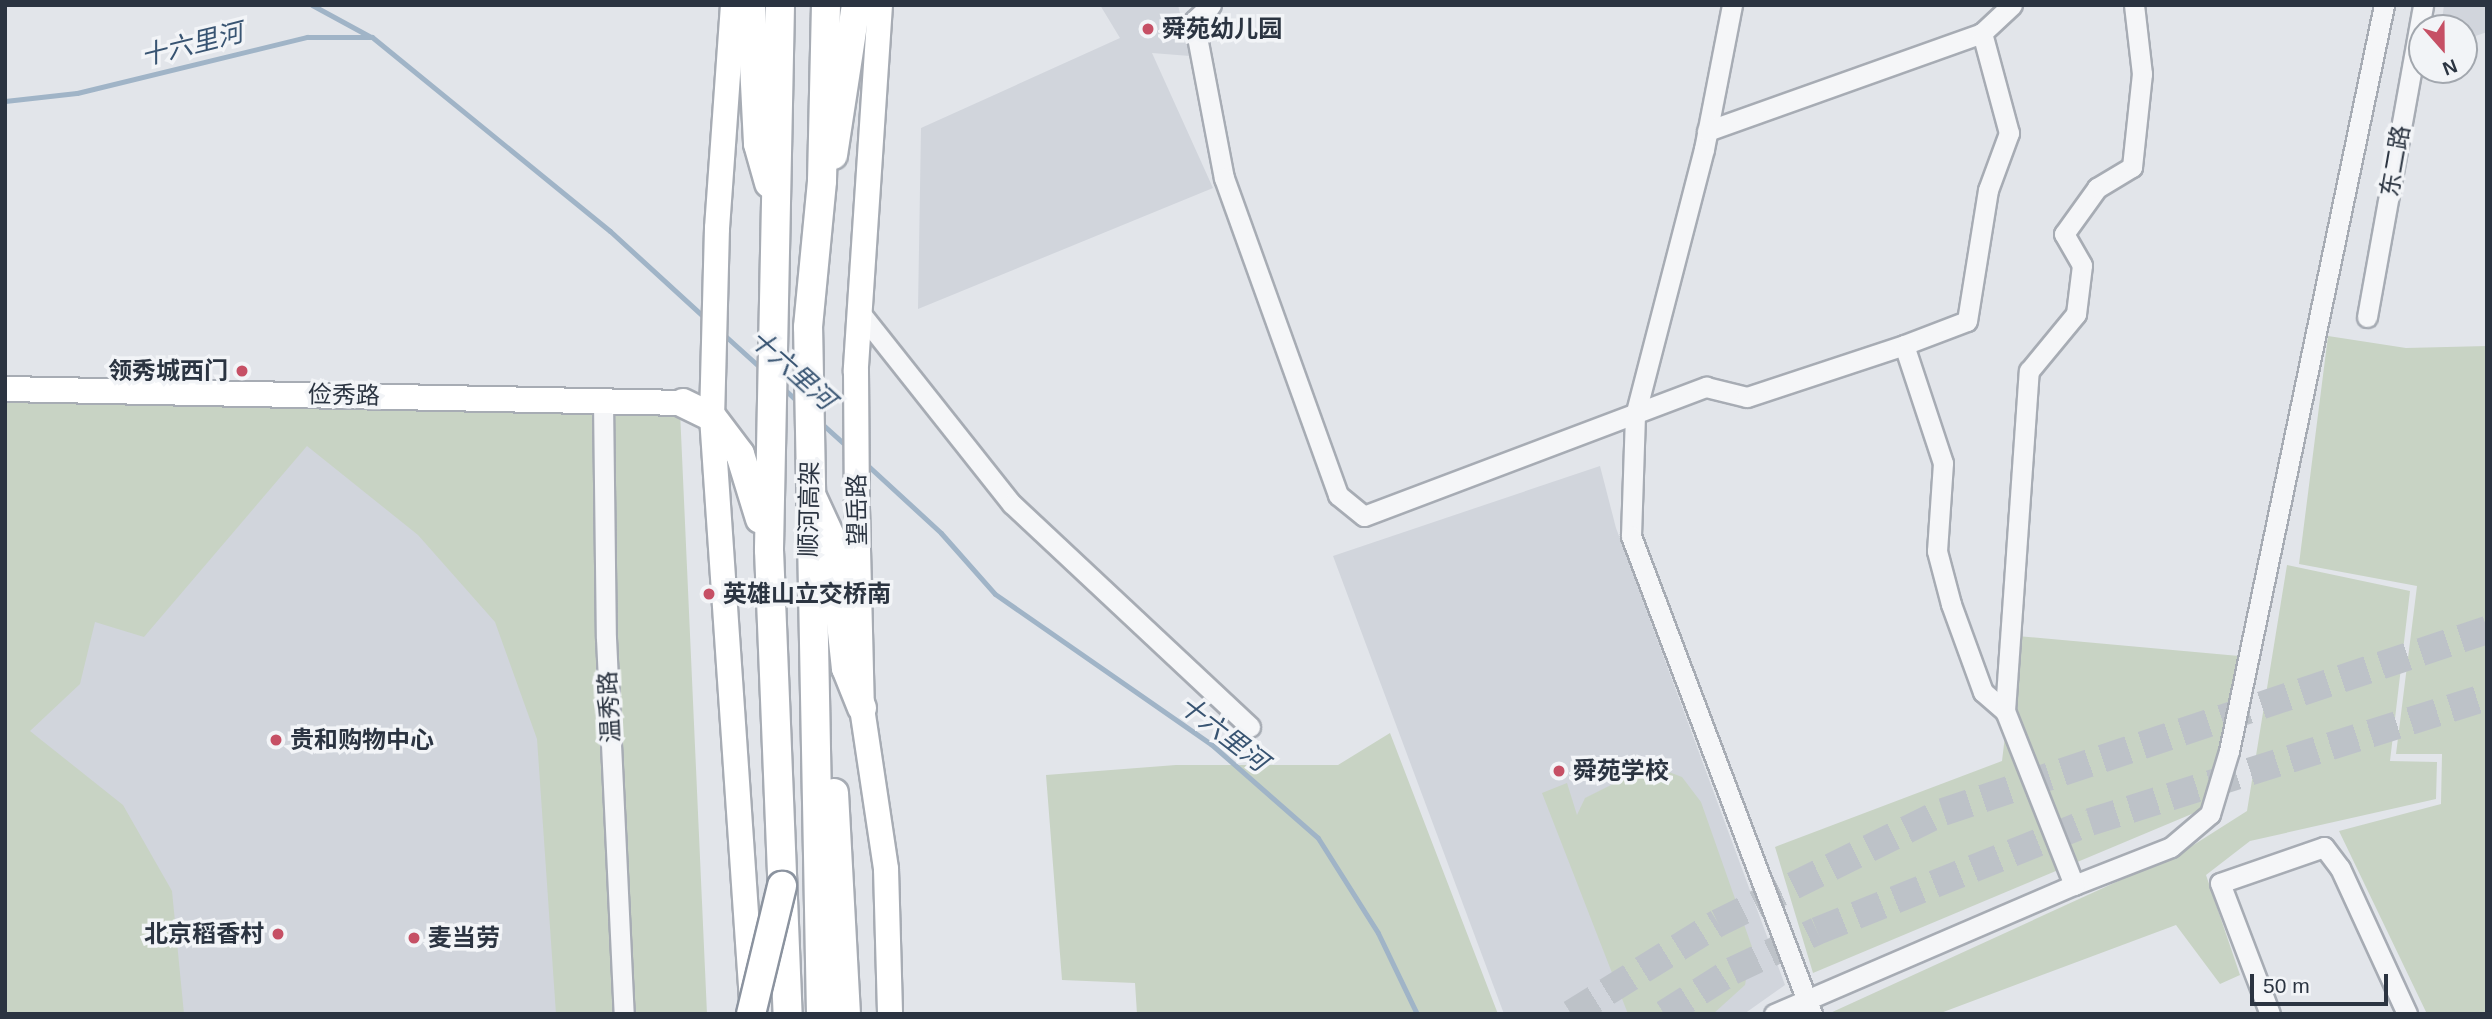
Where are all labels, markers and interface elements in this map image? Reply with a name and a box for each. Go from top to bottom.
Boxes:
north arrow [2408,14,2478,84]
place label: 舜苑幼儿园 [1162,15,1282,43]
water label: 十六里河 [138,17,246,73]
marker: 舜苑幼儿园 [1140,21,1156,37]
text: N [2440,55,2460,79]
street label: 东二路 [2375,123,2415,199]
water label: 十六里河 [743,324,841,416]
place label: 领秀城西门 [108,357,228,385]
marker: 领秀城西门 [234,363,250,379]
street label: 俭秀路 [308,380,380,410]
street label: 顺河高架 [794,461,824,557]
street label: 望岳路 [842,474,872,546]
place label: 英雄山立交桥南 [723,580,891,608]
marker: 英雄山立交桥南 [701,586,717,602]
street label: 温秀路 [593,670,625,744]
water label: 十六里河 [1172,690,1274,778]
place label: 贵和购物中心 [290,726,434,754]
marker: 贵和购物中心 [268,732,284,748]
place label: 舜苑学校 [1573,757,1669,785]
marker: 舜苑学校 [1551,763,1567,779]
place label: 北京稻香村 [144,920,264,948]
place label: 麦当劳 [428,924,500,952]
marker: 北京稻香村 [270,926,286,942]
marker: 麦当劳 [406,930,422,946]
scale bar [2254,960,2392,1004]
text: 50 m [2263,974,2310,997]

